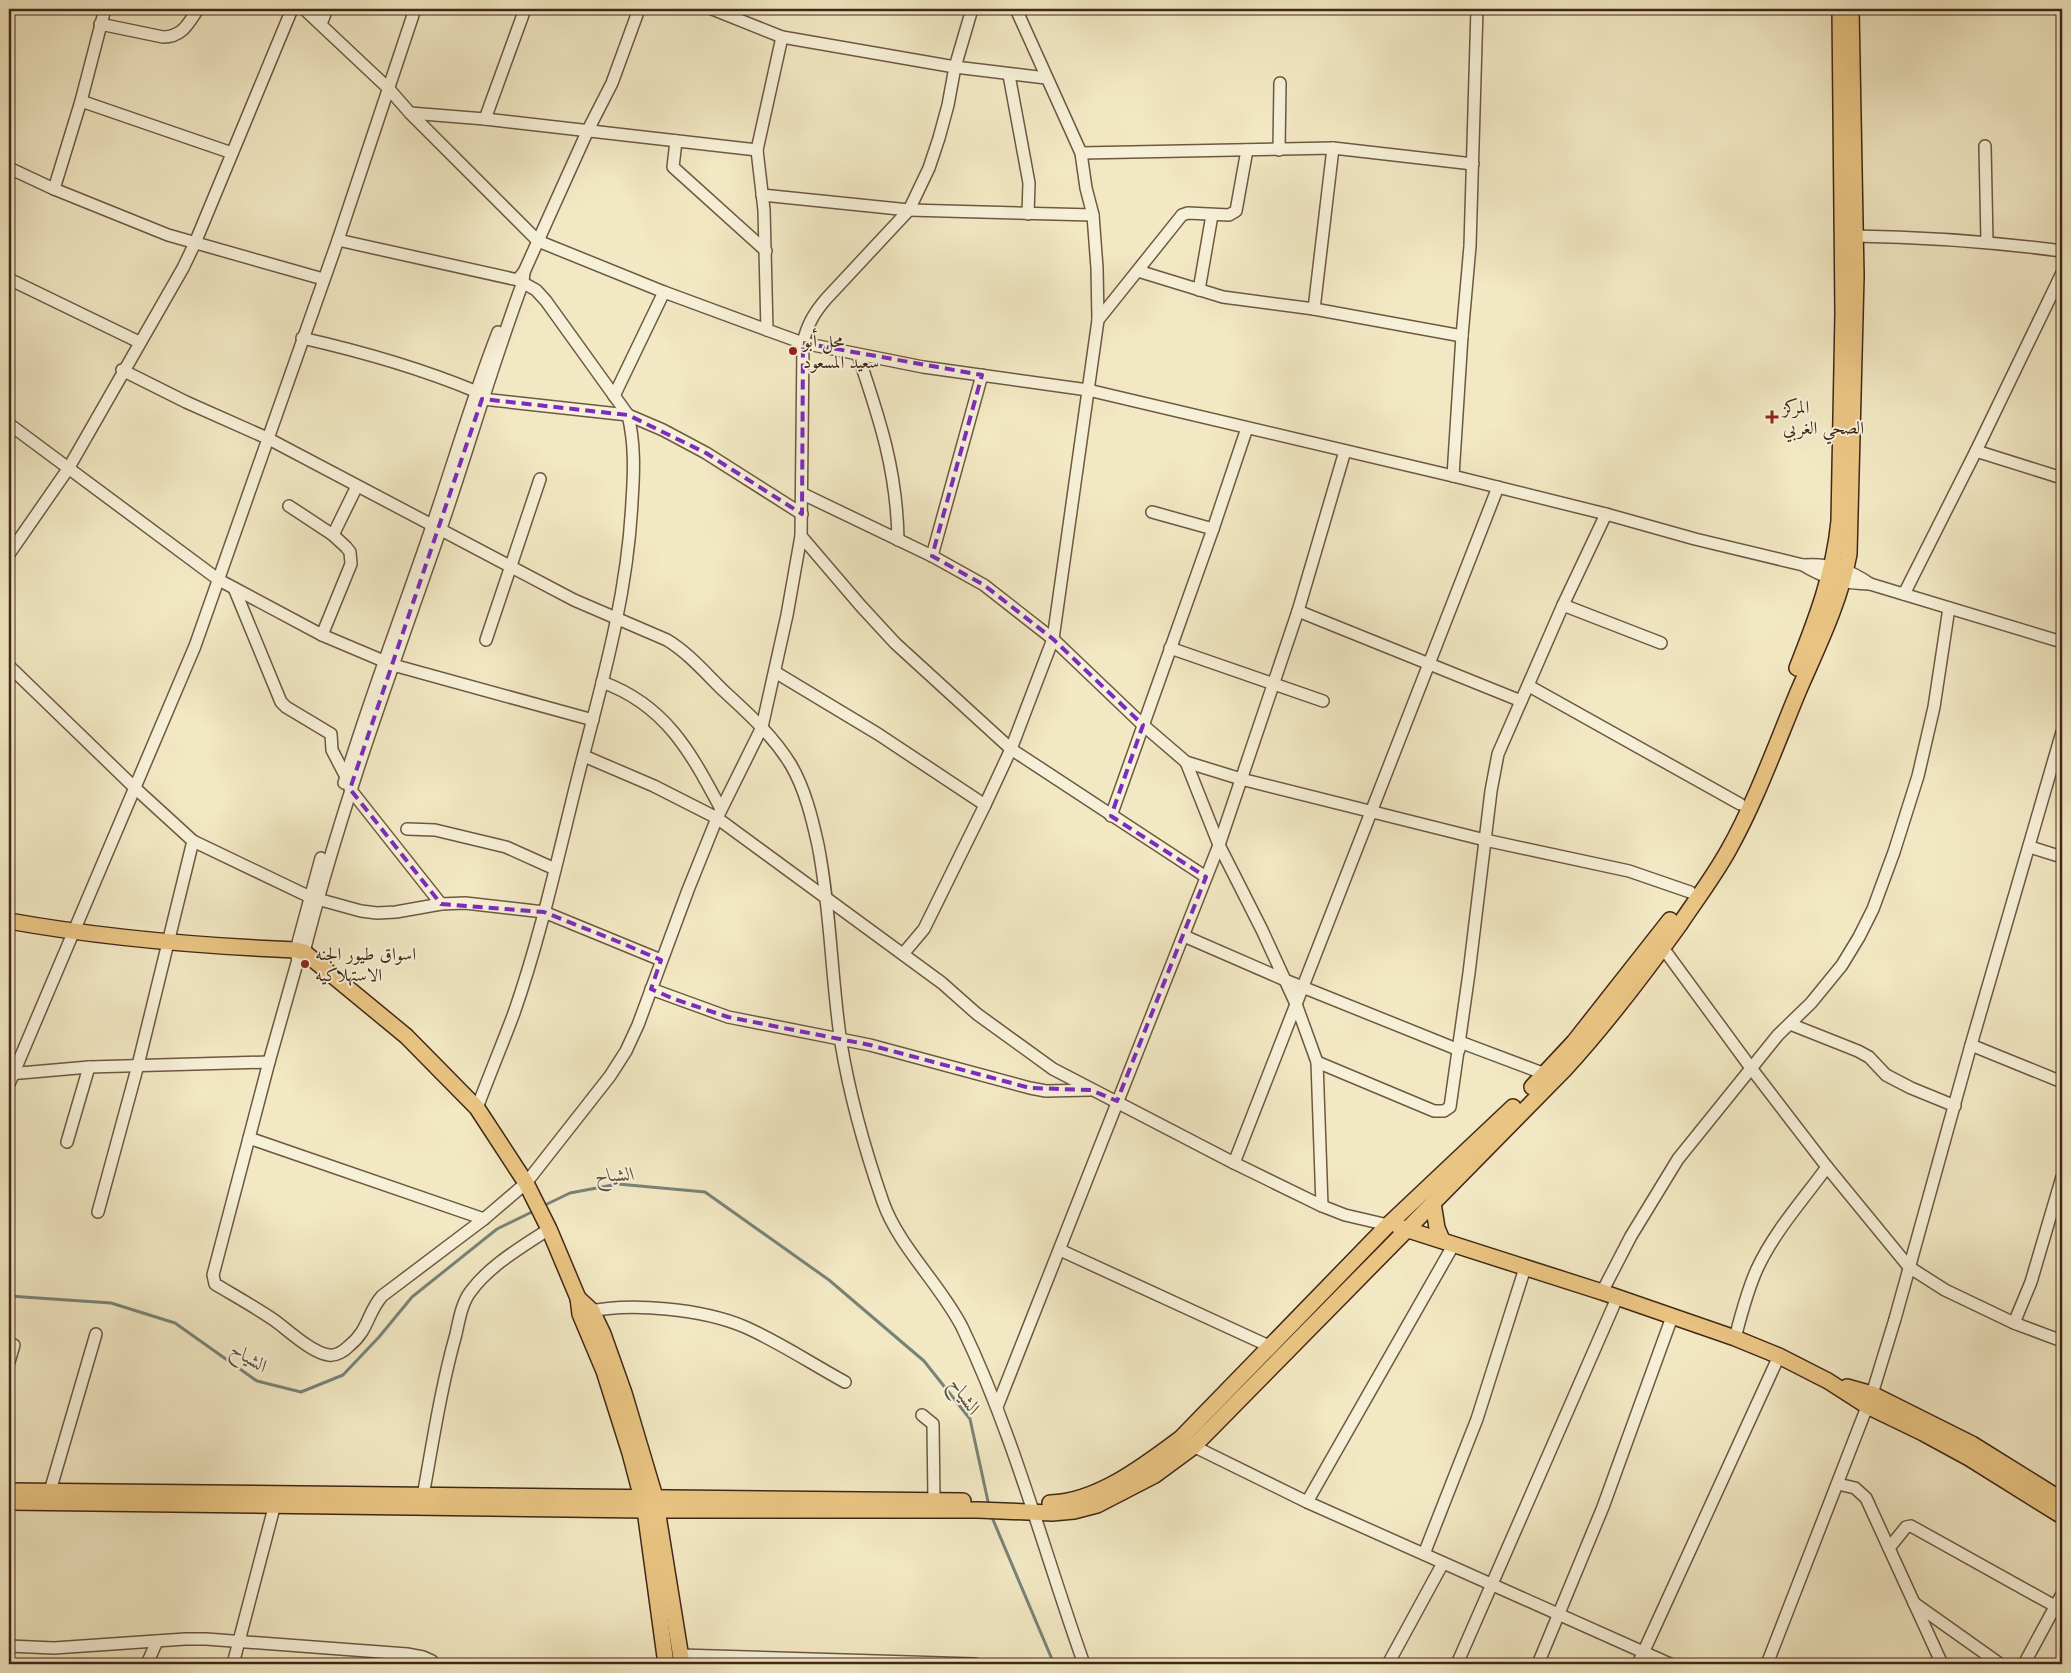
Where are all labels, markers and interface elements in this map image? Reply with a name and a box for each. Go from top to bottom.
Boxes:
place label: محل أبو سعيد المسعود [801,328,879,373]
marker: محل أبو سعيد المسعود [787,345,799,357]
place label: المركز الصحي الغربي [1781,397,1864,445]
marker: المركز الصحي الغربي [1765,410,1779,424]
place label: اسواق طيور الجنه الاستهلاكيه [315,946,416,987]
marker: اسواق طيور الجنه الاستهلاكيه [299,958,311,970]
water label: الشياح [595,1166,636,1193]
water label: الشياح [224,1341,271,1383]
water label: الشياح [940,1376,983,1423]

